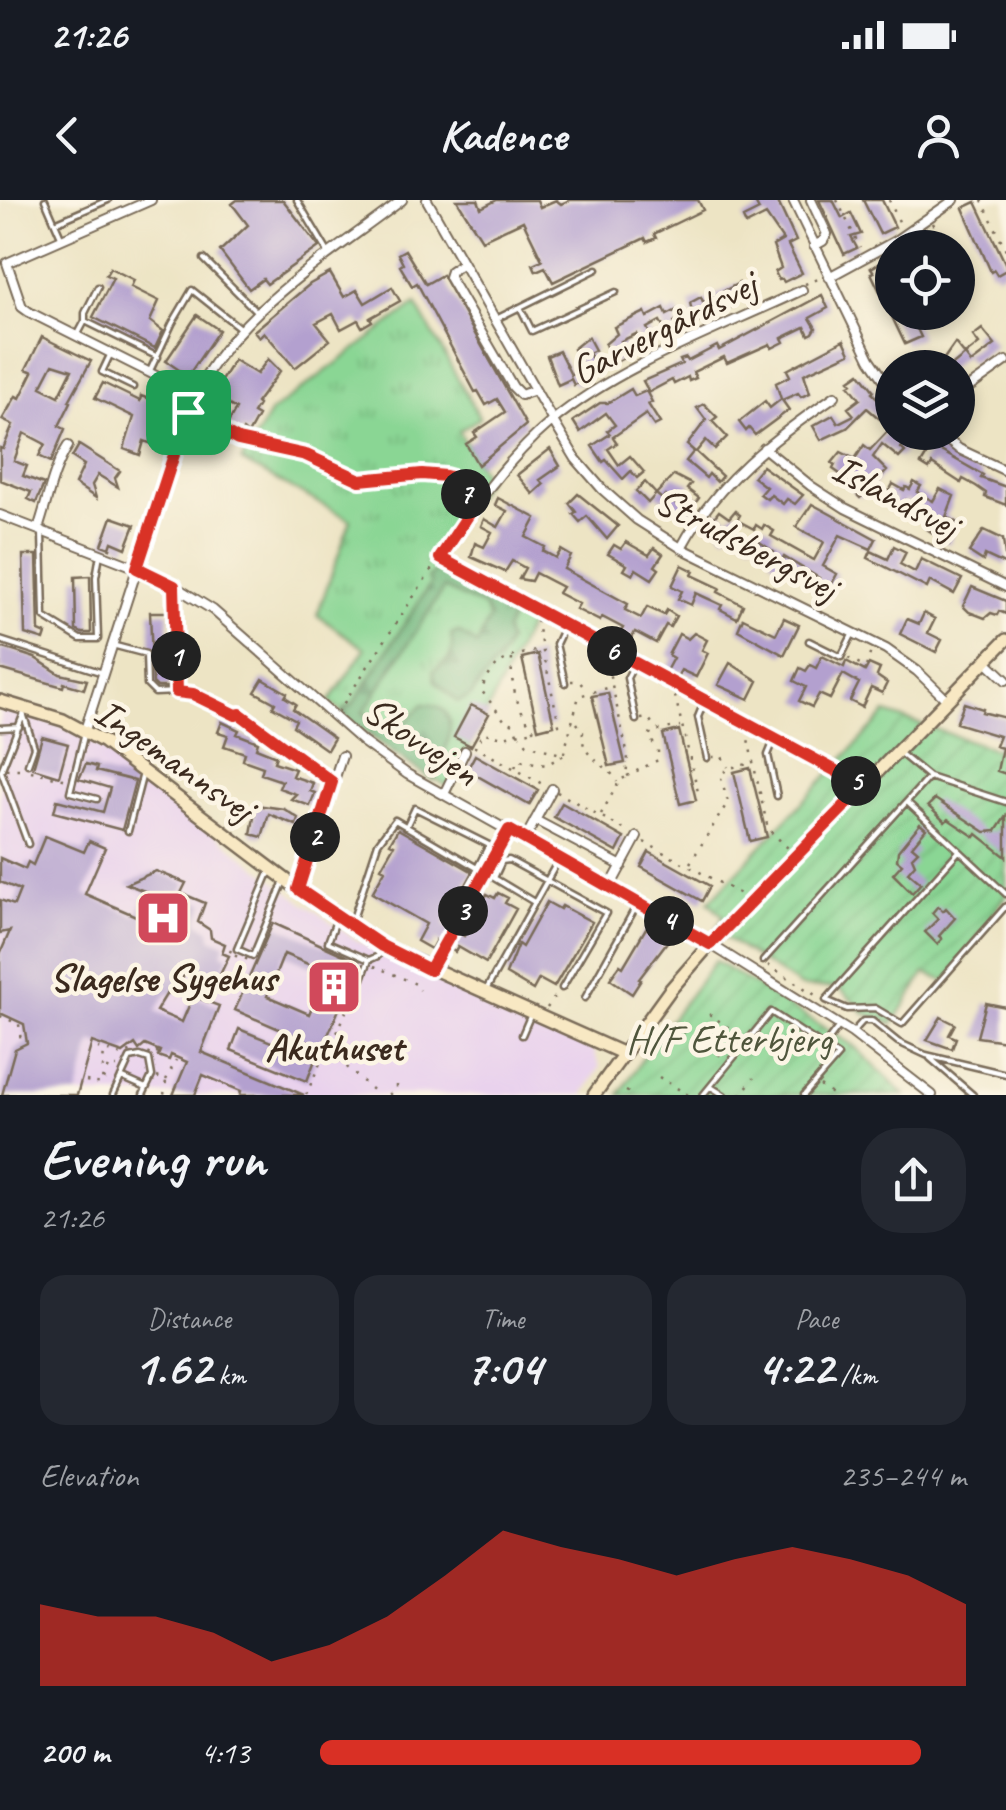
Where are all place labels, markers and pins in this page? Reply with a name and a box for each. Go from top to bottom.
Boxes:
pin [146,370,231,455]
pin: 7 [441,469,491,519]
pin: 6 [587,626,637,676]
pin: 1 [151,631,201,681]
pin: 5 [831,756,881,806]
pin: 2 [290,812,340,862]
pin: 3 [438,886,488,936]
hospital icon: Slagelse Sygehus [133,888,193,948]
pin: 4 [644,896,694,946]
place label: Slagelse Sygehus [50,953,280,1003]
building icon: Akuthuset [304,957,364,1017]
place label: Akuthuset [265,1022,408,1072]

